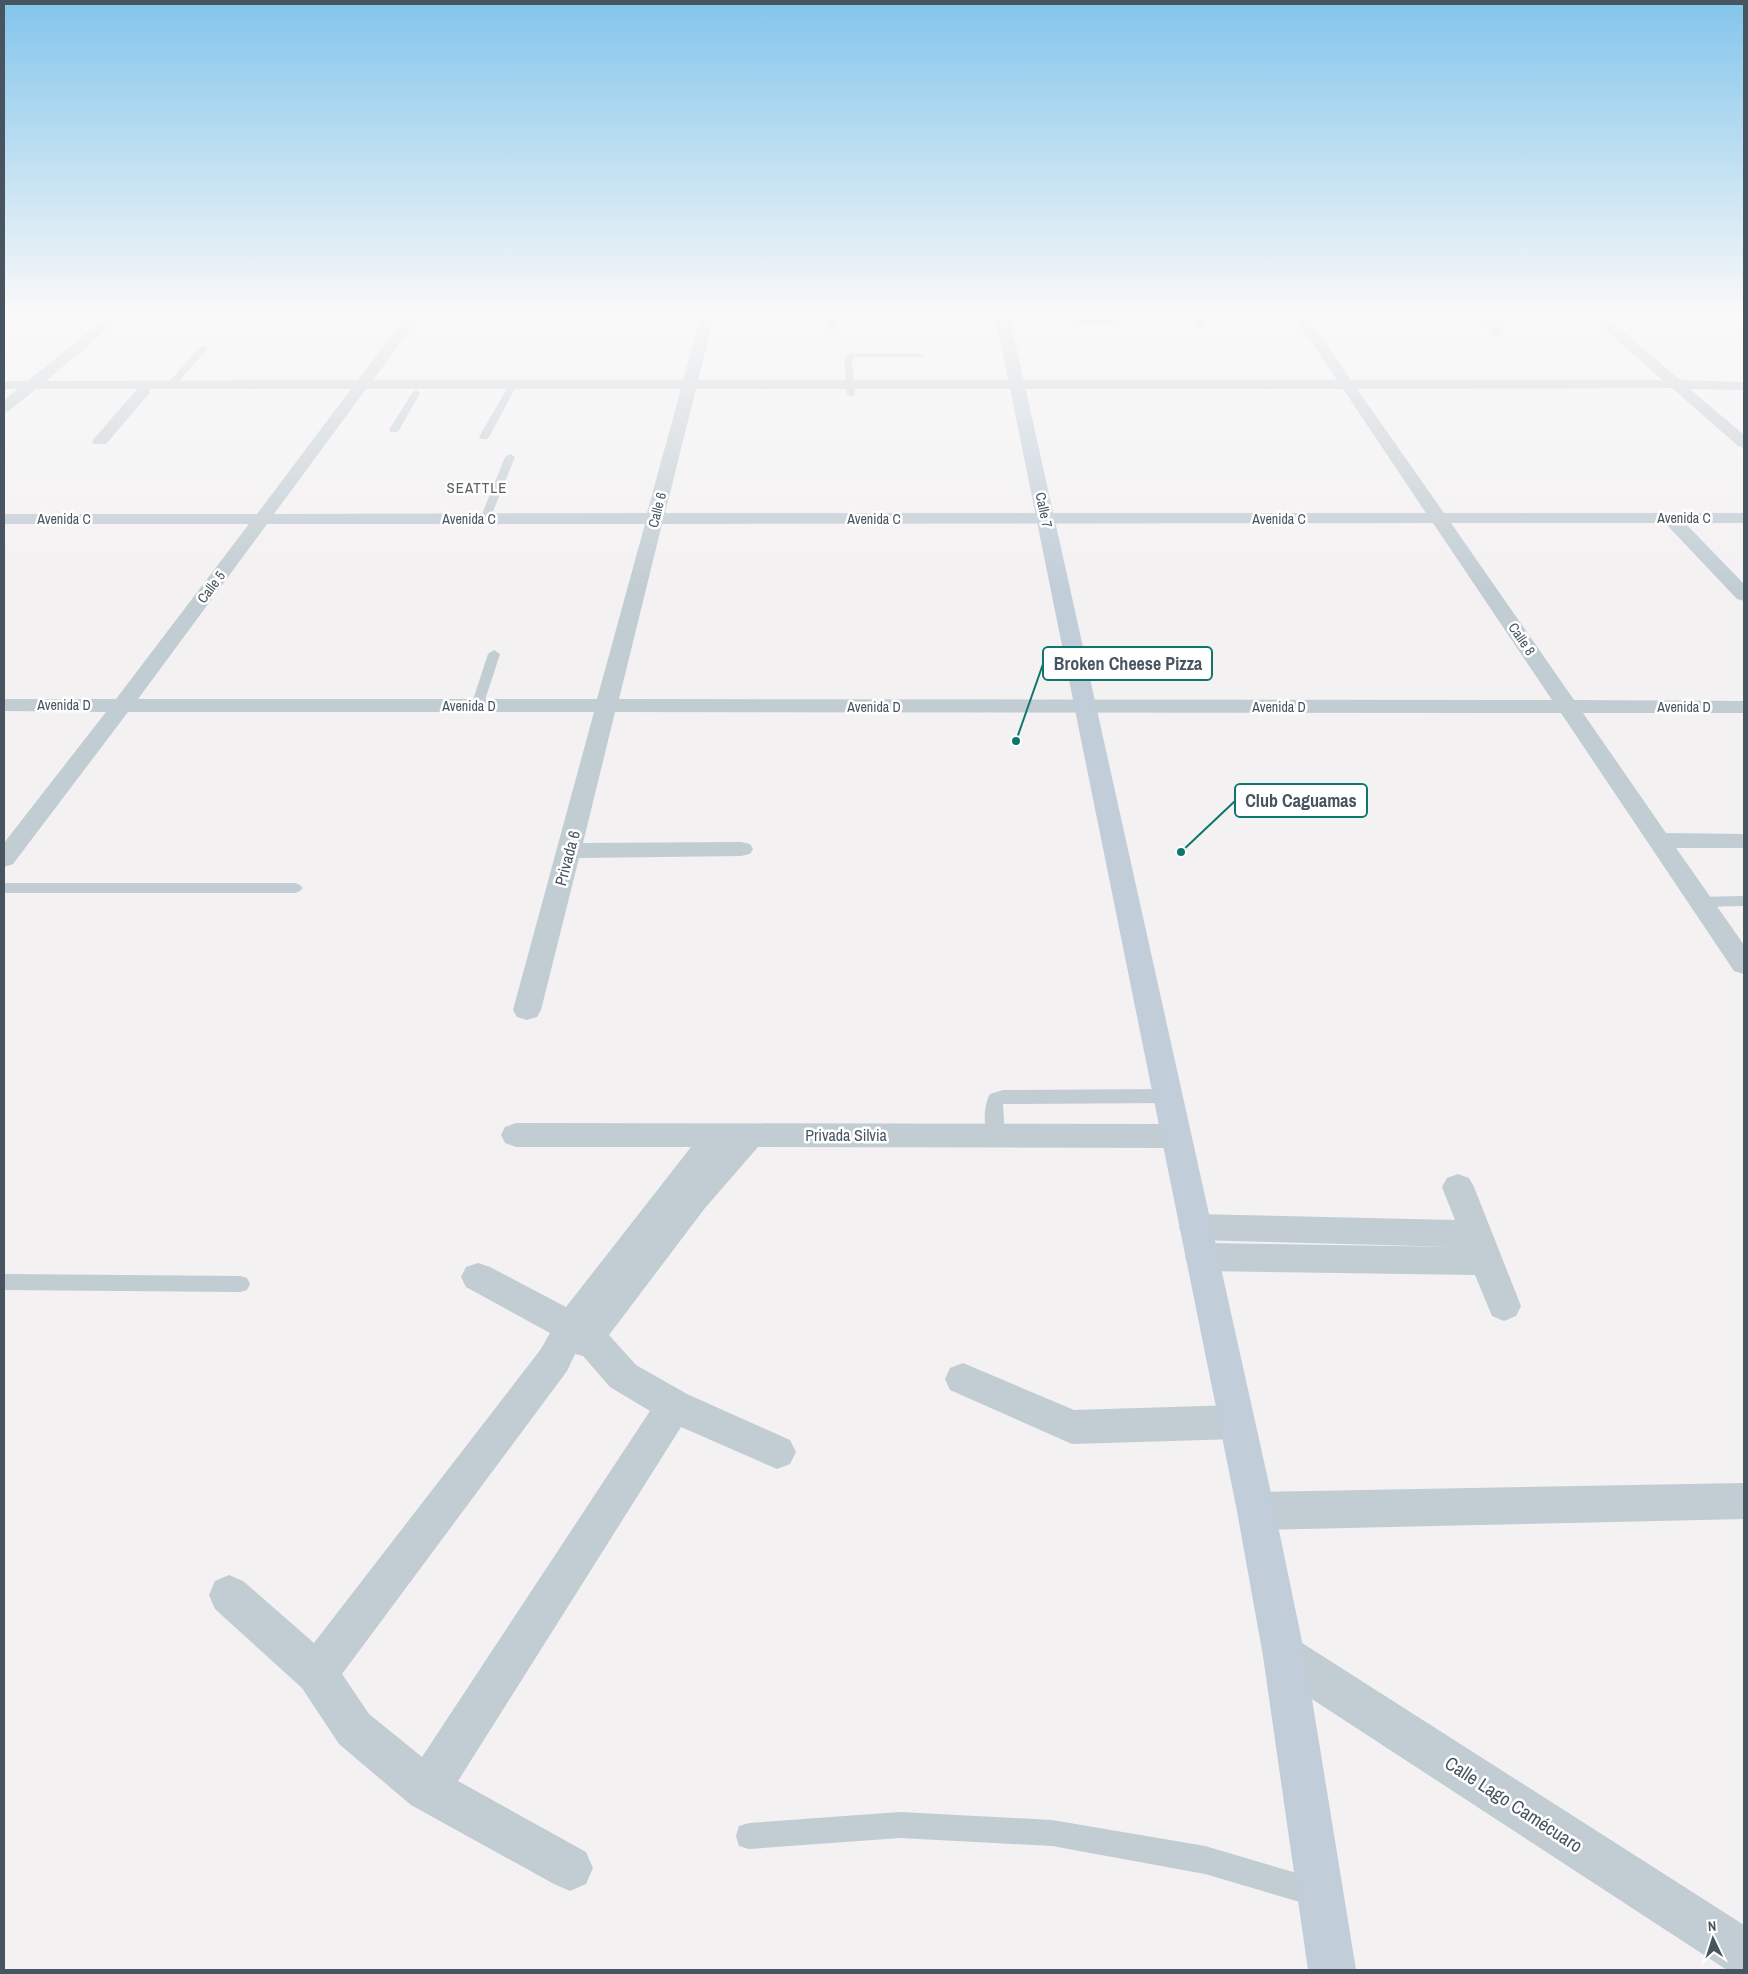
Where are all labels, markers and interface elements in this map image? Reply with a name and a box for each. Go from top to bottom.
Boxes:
district label: SEATTLE [447,477,507,498]
street label: Calle 6 [644,490,670,530]
street label: Calle 7 [1031,491,1057,529]
street label: Avenida C [1656,509,1711,527]
street label: Avenida C [36,510,91,528]
street label: Avenida C [441,510,496,528]
street label: Avenida C [846,510,901,528]
street label: Avenida C [1251,510,1306,528]
street label: Calle 5 [193,567,229,607]
street label: Calle 8 [1505,619,1539,659]
callout: Broken Cheese Pizza [1043,647,1212,680]
text: Broken Cheese Pizza [1054,651,1203,676]
street label: Avenida D [36,696,91,714]
street label: Avenida D [441,697,496,715]
street label: Avenida D [846,698,901,716]
street label: Avenida D [1251,698,1306,716]
street label: Avenida D [1656,698,1711,716]
callout: Club Caguamas [1235,784,1367,817]
text: Club Caguamas [1245,788,1357,813]
street label: Privada 6 [549,828,585,888]
street label: Privada Silvia [805,1124,888,1146]
street label: Calle Lago Camécuaro [1440,1750,1588,1858]
north arrow [1688,1914,1738,1964]
text: N [1707,1917,1717,1935]

